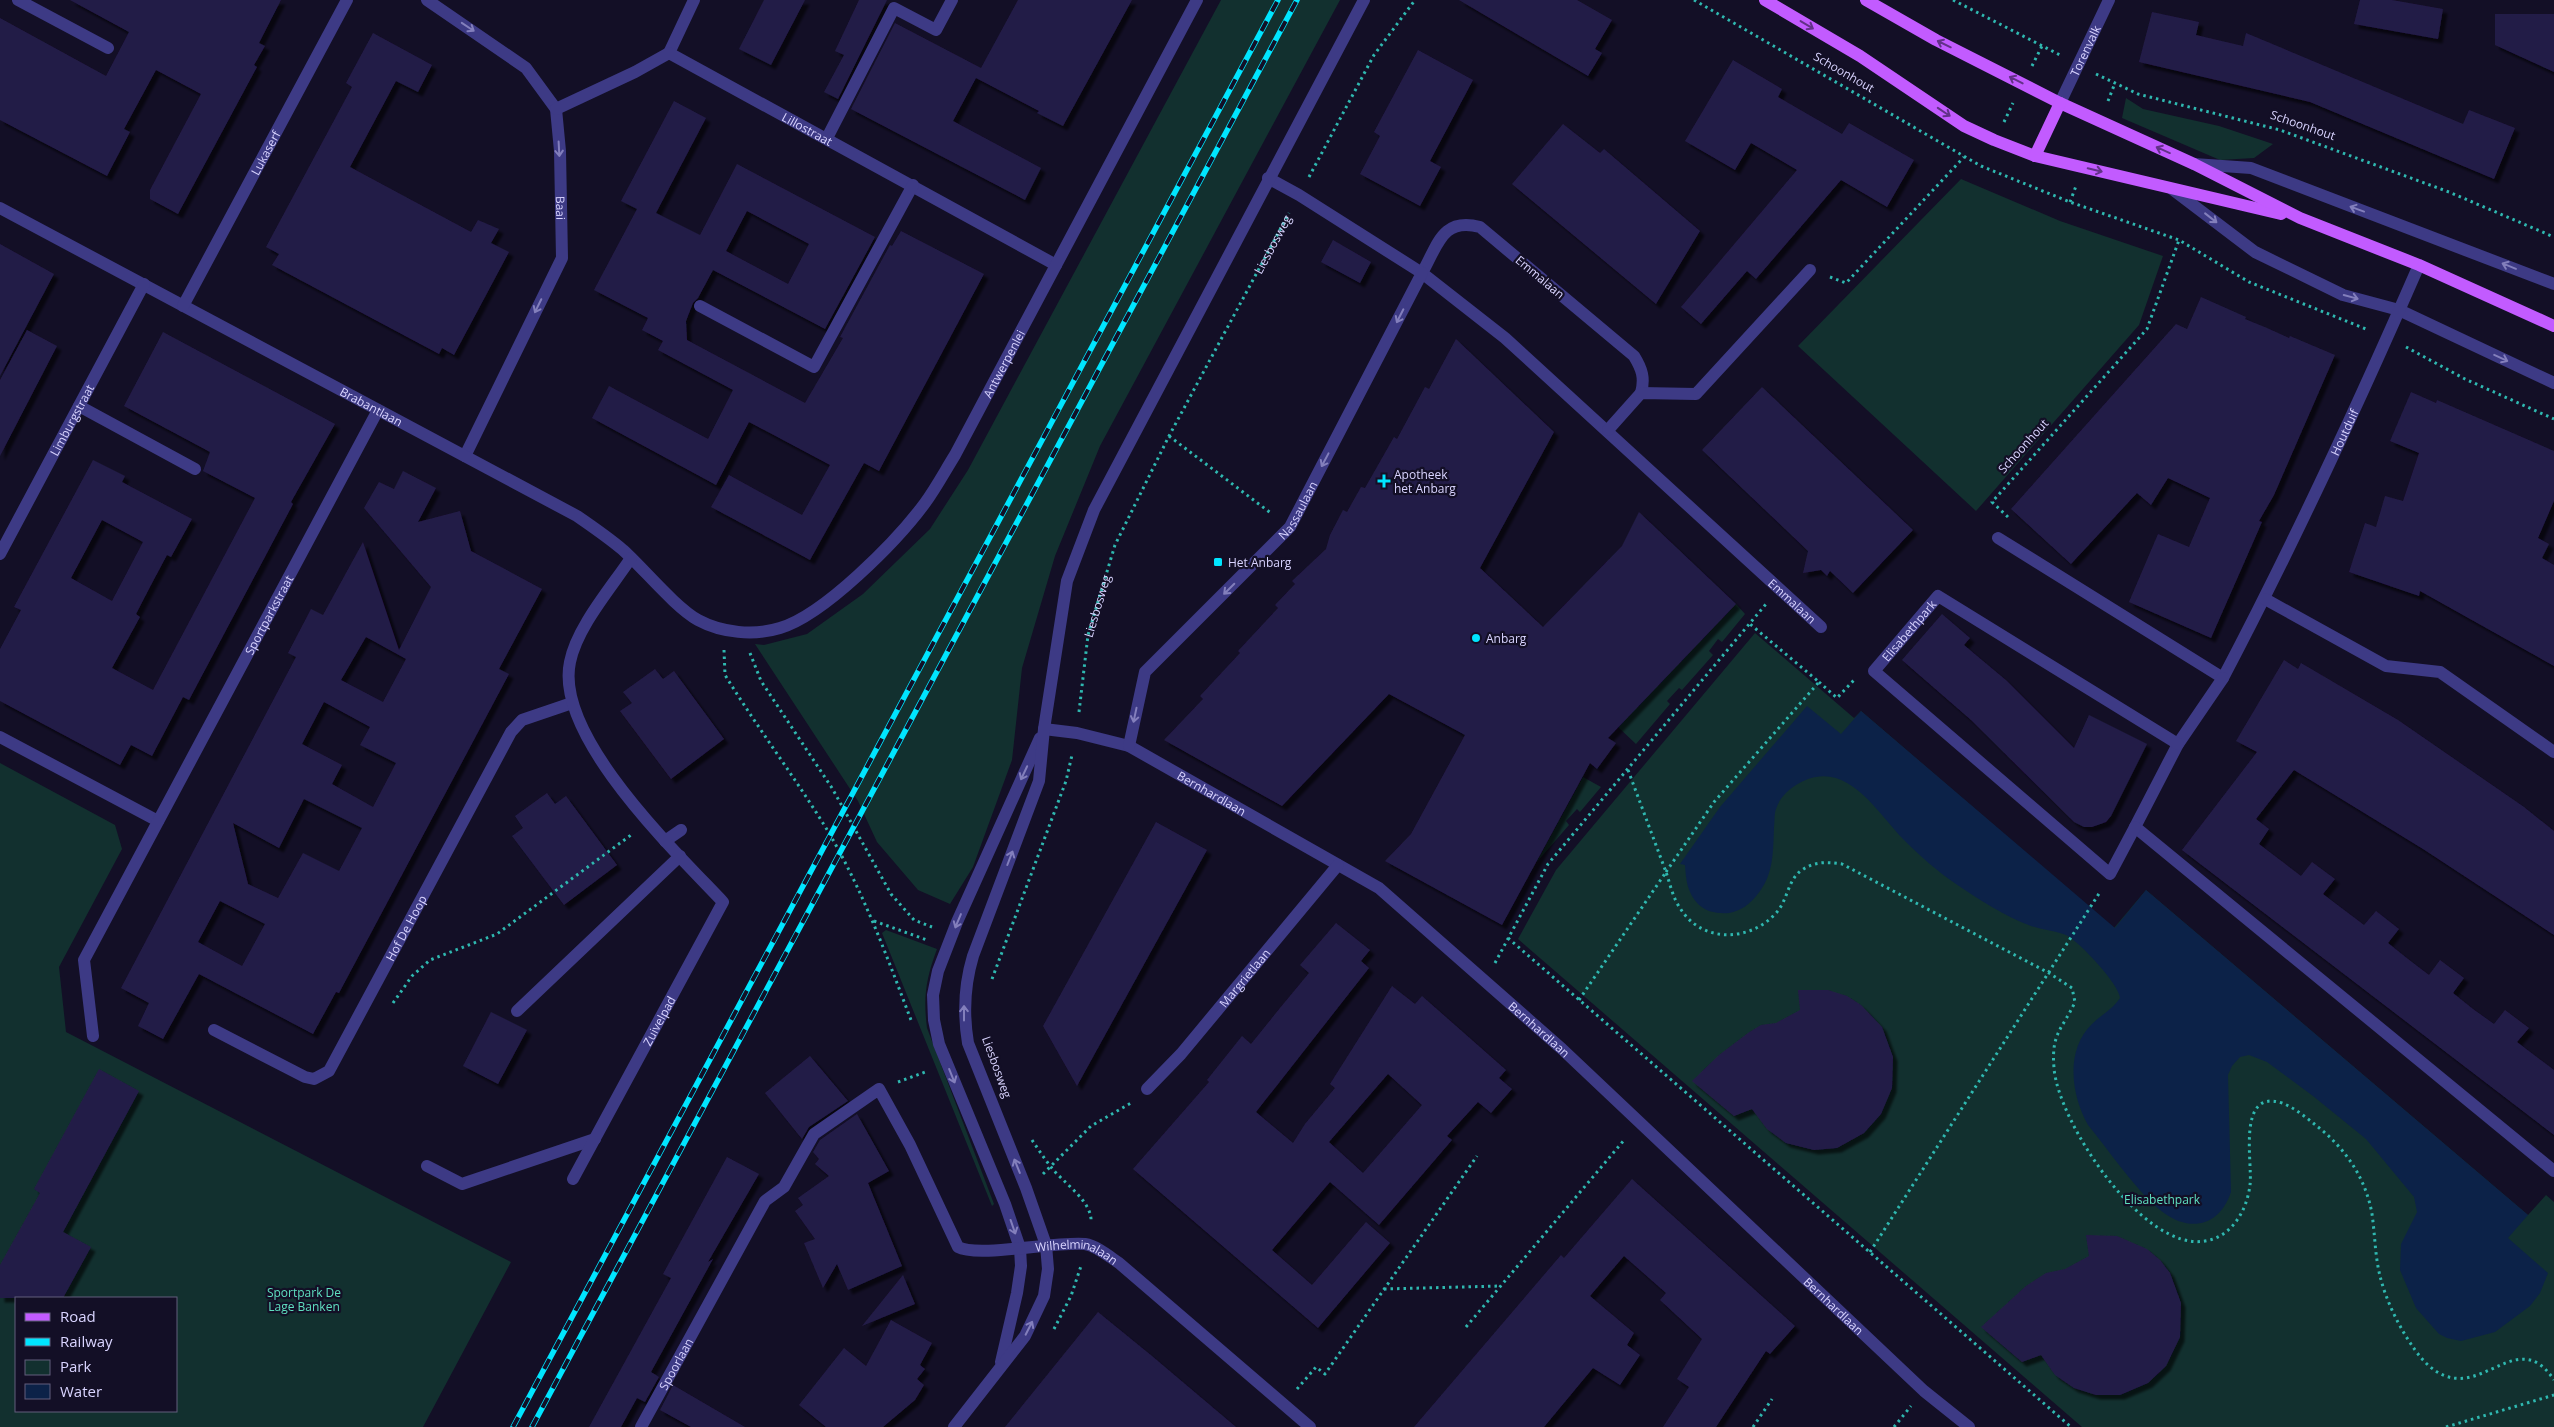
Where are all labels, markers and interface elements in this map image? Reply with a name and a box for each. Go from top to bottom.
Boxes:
one-way arrow [1800,20,1814,30]
one-way arrow [461,22,475,32]
street label: Torenvalk [2065,22,2105,79]
one-way arrow [1937,39,1952,49]
street label: Schoonhout [1810,48,1878,96]
one-way arrow [2009,75,2024,84]
street label: Schoonhout [2268,106,2338,144]
one-way arrow [1937,107,1951,117]
street label: Lillostraat [779,108,836,150]
street label: Lukaserf [246,127,284,178]
one-way arrow [555,141,564,157]
one-way arrow [2156,144,2171,154]
one-way arrow [2086,166,2102,175]
street label: Baai [552,196,570,220]
one-way arrow [2349,203,2365,213]
street label: Liesbosweg [1249,211,1295,277]
one-way arrow [2204,213,2217,224]
street label: Emmalaan [1512,251,1568,303]
one-way arrow [2502,261,2517,270]
one-way arrow [2343,293,2359,303]
one-way arrow [533,298,542,313]
one-way arrow [1395,308,1404,323]
street label: Antwerpenlei [979,327,1029,401]
one-way arrow [2494,354,2509,364]
street label: Limburgstraat [45,381,98,459]
street label: Brabantlaan [337,383,406,430]
street label: Houtduif [2326,405,2362,458]
street label: Schoonhout [1994,415,2052,477]
one-way arrow [1320,452,1329,467]
place label: Apotheek het Anbarg [1394,466,1456,497]
marker: Apotheek het Anbarg [1378,475,1390,487]
street label: Nassaulaan [1274,478,1321,543]
place label: Het Anbarg [1228,554,1292,571]
marker: Het Anbarg [1212,556,1224,568]
street label: Sportparkstraat [240,572,297,658]
street label: Liesbosweg [1079,572,1114,639]
street label: Emmalaan [1765,574,1820,627]
one-way arrow [1223,582,1235,594]
street label: Elisabethpark [1878,595,1940,665]
place label: Anbarg [1486,630,1527,647]
marker: Anbarg [1470,632,1482,644]
one-way arrow [1130,707,1140,723]
one-way arrow [1018,765,1028,780]
street label: Bernhardlaan [1174,767,1249,819]
one-way arrow [1006,851,1015,867]
street label: Hof De Hoop [381,892,430,964]
one-way arrow [952,913,962,928]
street label: Margrietlaan [1215,945,1274,1011]
street label: Zuivelpad [638,993,679,1049]
street label: Bernhardlaan [1505,997,1574,1061]
one-way arrow [959,1005,969,1022]
street label: Liesbosweg [978,1034,1016,1101]
one-way arrow [948,1068,958,1083]
one-way arrow [1012,1159,1021,1174]
park label: Elisabethpark [2124,1191,2201,1208]
one-way arrow [1009,1219,1018,1234]
street label: Wilhelminalaan [1034,1235,1122,1268]
street label: Bernhardlaan [1800,1273,1868,1338]
park label: Sportpark De Lage Banken [267,1284,341,1315]
legend [15,1297,178,1412]
text: Road [60,1306,96,1326]
one-way arrow [1024,1321,1034,1336]
text: Railway [60,1331,113,1351]
street label: Spoorlaan [654,1335,697,1393]
text: Park [60,1356,91,1376]
text: Water [60,1381,102,1401]

